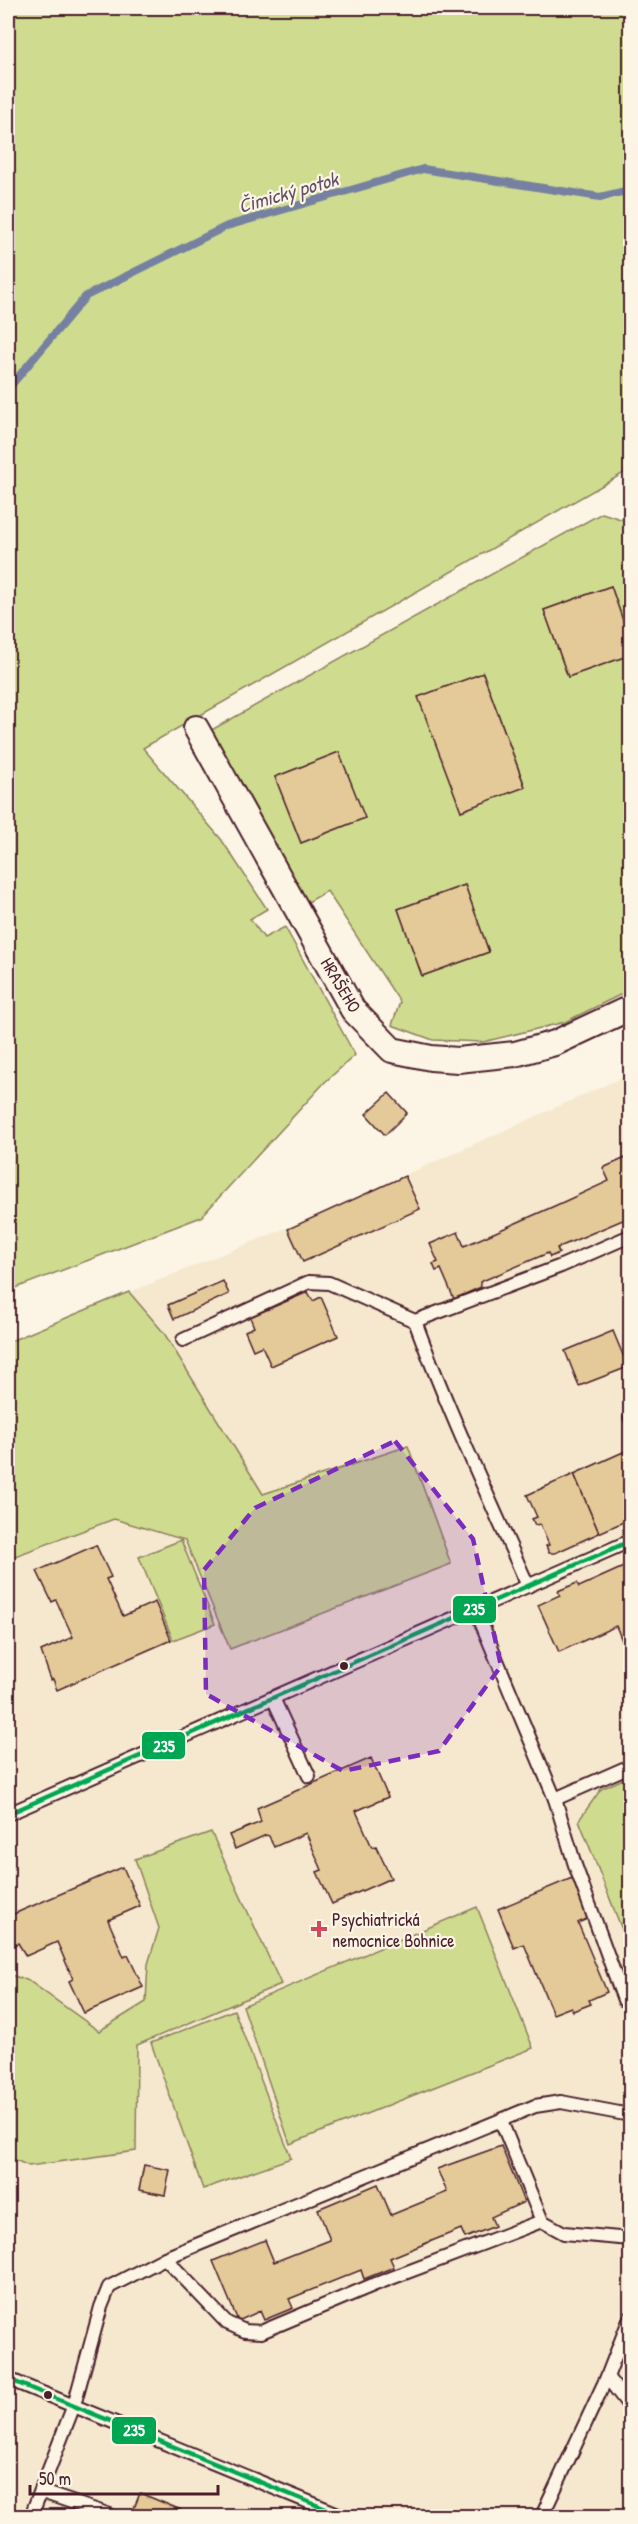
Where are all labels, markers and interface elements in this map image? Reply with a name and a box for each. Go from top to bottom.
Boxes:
water label: Čimický potok [235,164,343,220]
street label: HRAŠEHO [315,953,367,1017]
line badge: 235 [452,1595,497,1624]
text: 235 [463,1598,485,1620]
unlabelled marker [338,1660,350,1672]
line badge: 235 [141,1731,186,1760]
text: 235 [153,1735,175,1757]
place label: Psychiatrická nemocnice Bohnice [332,1907,455,1953]
marker: Psychiatrická nemocnice Bohnice [310,1920,328,1938]
unlabelled marker [42,2389,54,2401]
line badge: 235 [111,2416,157,2445]
text: 235 [123,2419,145,2441]
scale bar [30,2458,218,2496]
text: 50 m [39,2466,71,2491]

